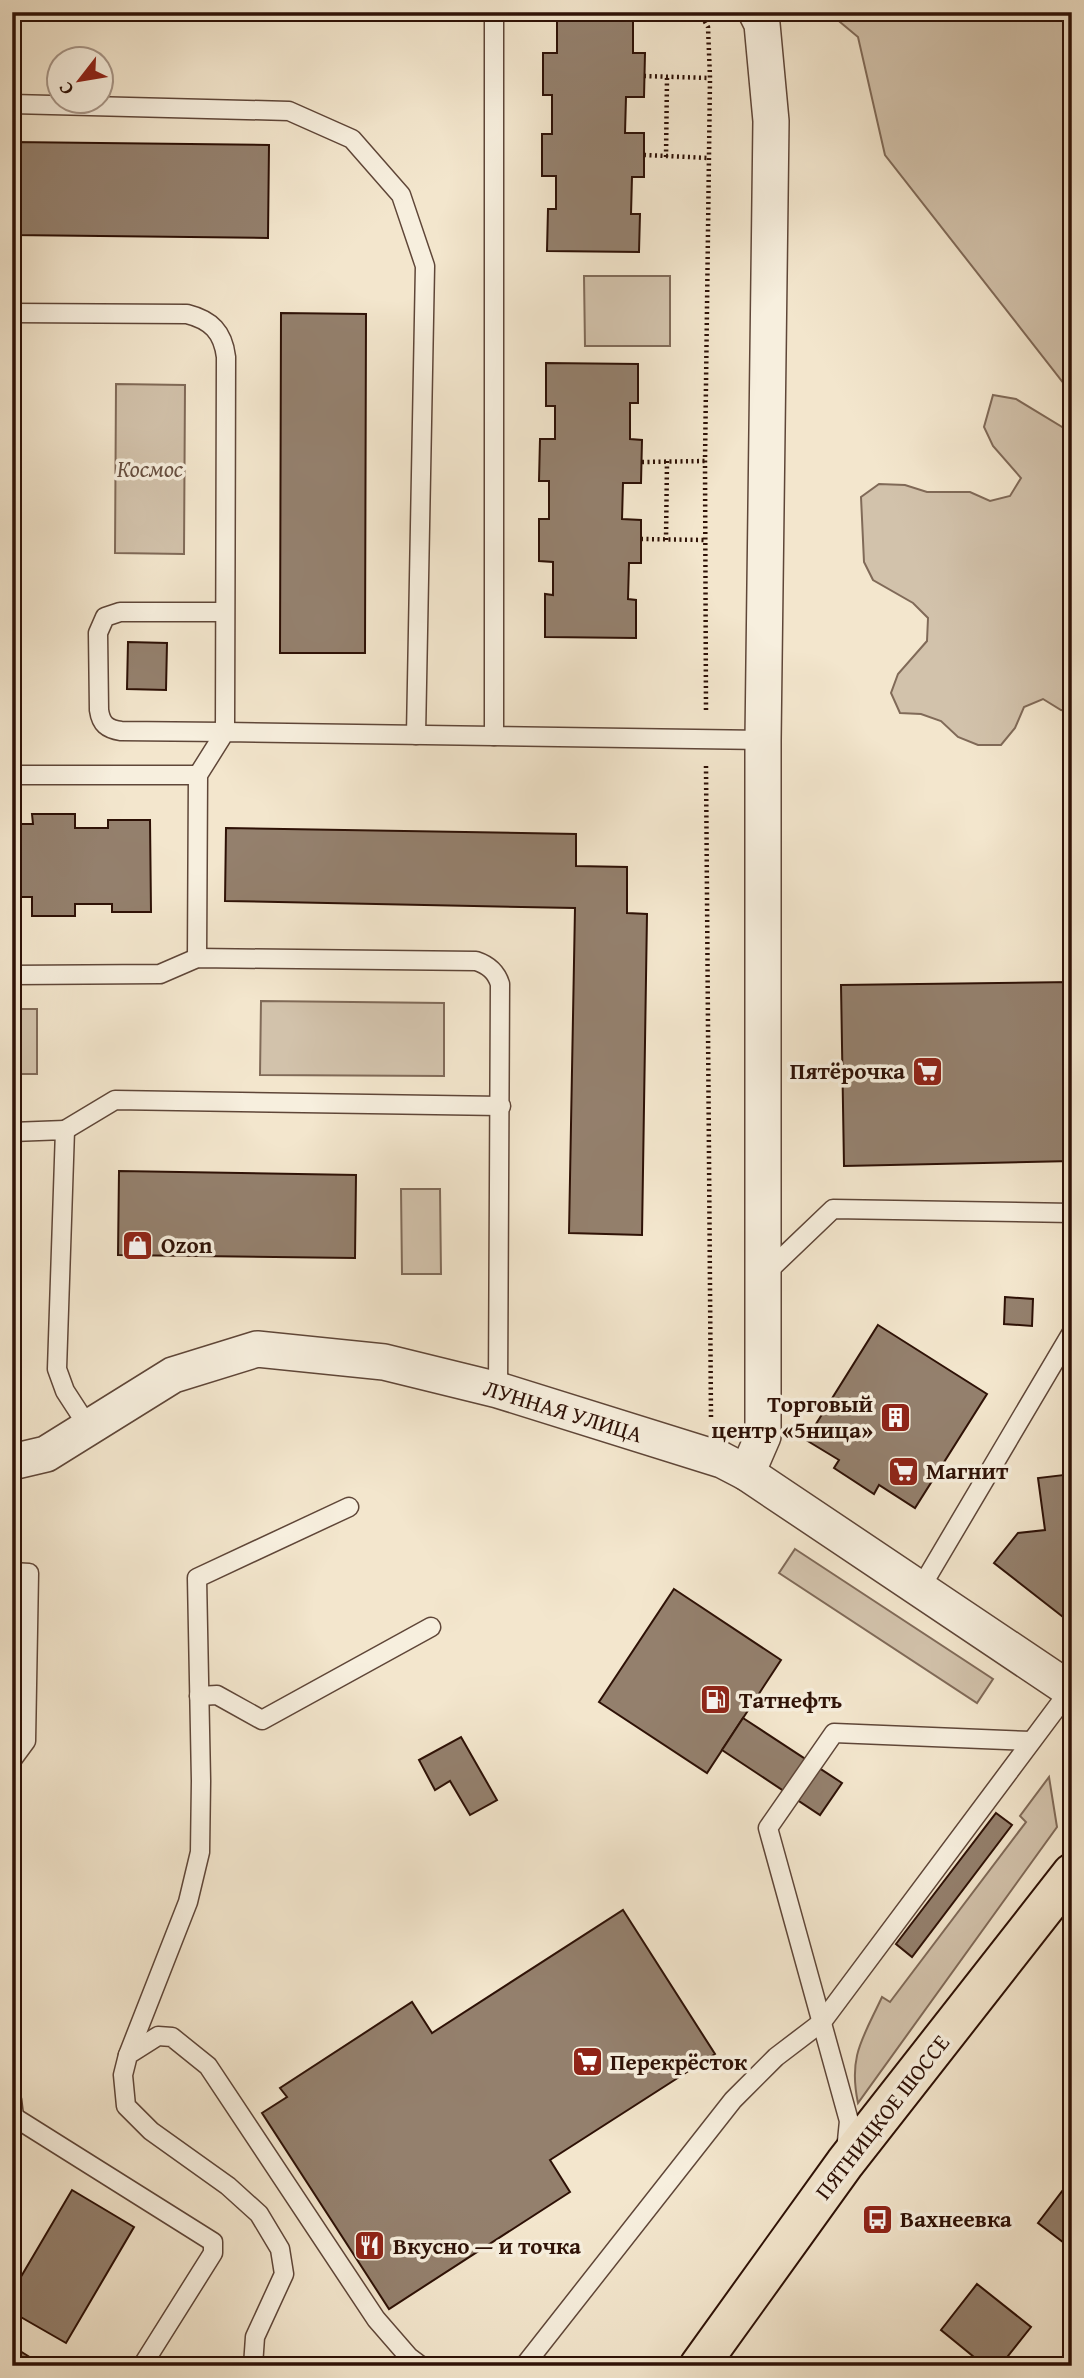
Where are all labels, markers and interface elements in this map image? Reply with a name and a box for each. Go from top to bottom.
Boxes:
north arrow [46,46,116,116]
text: С [51,77,80,101]
park label: Космос [117,452,184,485]
place label: Пятёрочка [790,1054,905,1087]
supermarket icon: Пятёрочка [911,1054,945,1088]
shop icon: Ozon [121,1228,155,1262]
place label: Ozon [161,1228,213,1261]
street label: ЛУННАЯ УЛИЦА [480,1371,647,1450]
place label: Торговый центр «5ница» [712,1387,873,1446]
building icon: Торговый центр «5ница» [879,1400,913,1434]
supermarket icon: Магнит [886,1454,920,1488]
place label: Магнит [926,1454,1009,1487]
fuel station icon: Татнефть [699,1683,733,1717]
place label: Татнефть [739,1683,842,1716]
street label: ПЯТНИЦКОЕ ШОССЕ [807,2027,957,2206]
supermarket icon: Перекрёсток [570,2045,604,2079]
place label: Перекрёсток [610,2045,748,2078]
bus stop icon: Вахнеевка [860,2202,894,2236]
place label: Вахнеевка [900,2202,1012,2235]
restaurant icon: Вкусно — и точка [353,2229,387,2263]
place label: Вкусно — и точка [393,2229,581,2262]

